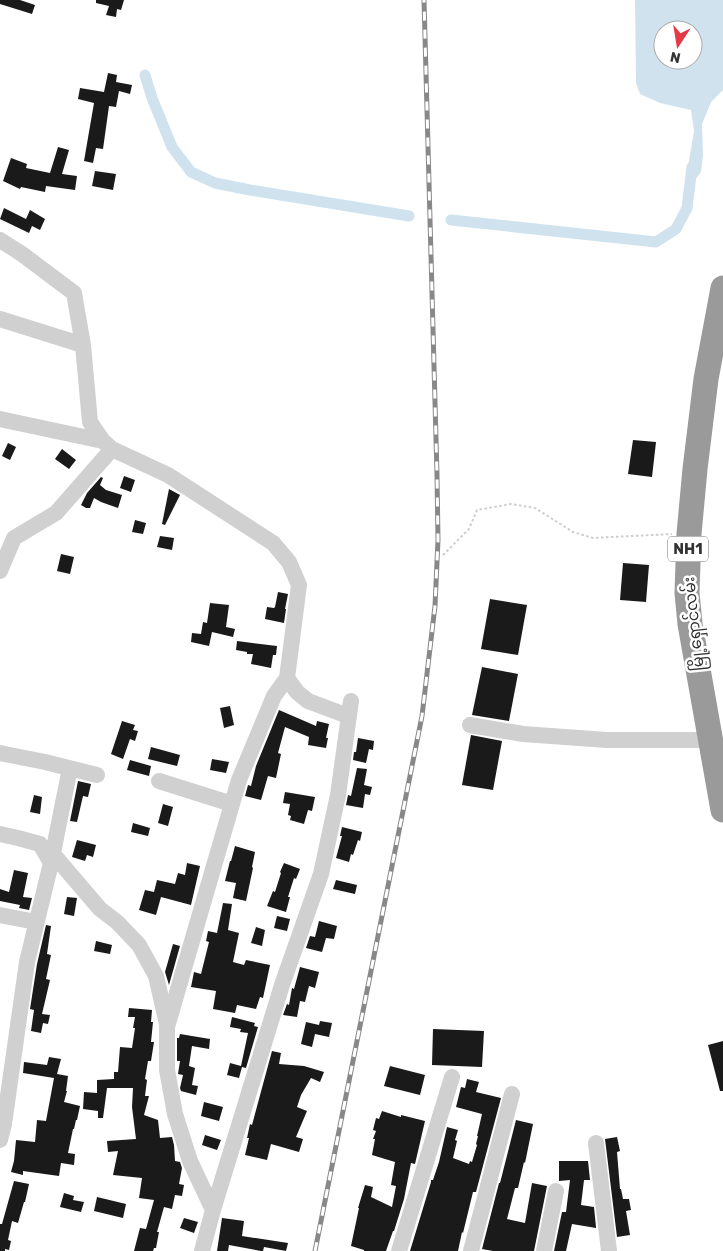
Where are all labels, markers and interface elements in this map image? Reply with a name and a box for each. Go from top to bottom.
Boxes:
north arrow [653,20,703,70]
text: N [669,48,682,67]
road number: NH1 [668,536,708,562]
street label: မြို့ရှောင်လမ်း [677,575,713,672]

